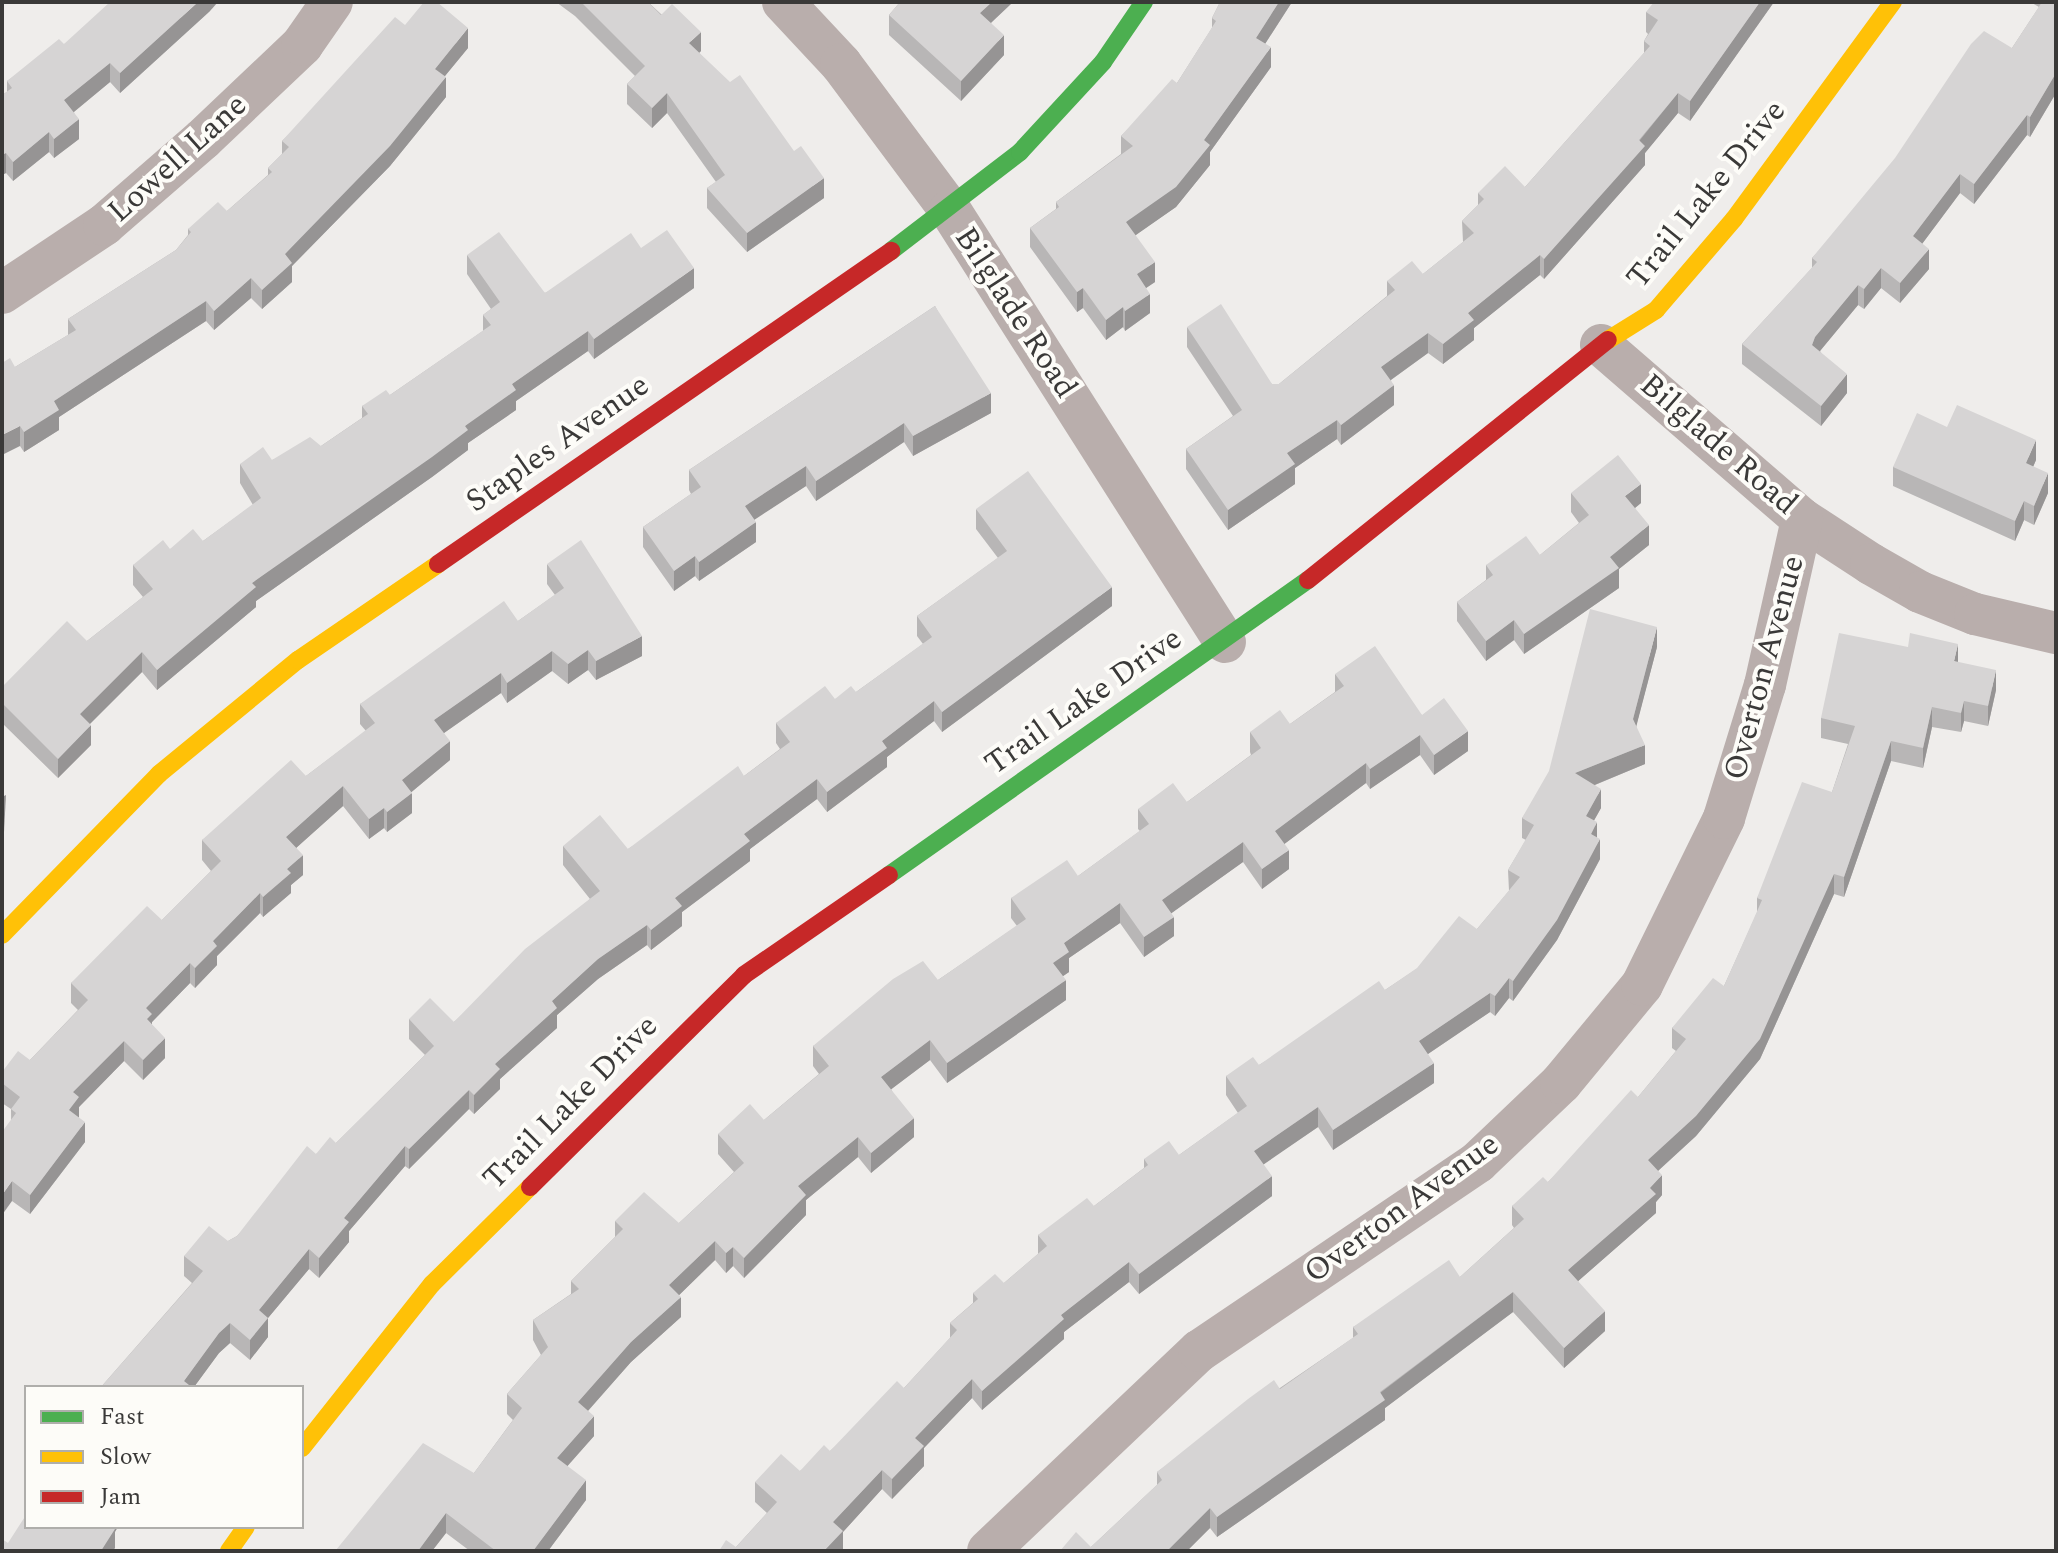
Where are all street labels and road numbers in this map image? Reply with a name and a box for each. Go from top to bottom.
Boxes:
street label: Lowell Lane [101,87,255,231]
street label: Trail Lake Drive [1619,93,1795,297]
street label: Bilglade Road [945,220,1085,406]
street label: Bilglade Road [1631,366,1805,524]
street label: Staples Avenue [459,367,657,521]
street label: Overton Avenue [1717,552,1813,784]
street label: Trail Lake Drive [978,620,1190,784]
street label: Trail Lake Drive [476,1008,666,1198]
street label: Overton Avenue [1297,1126,1507,1292]

